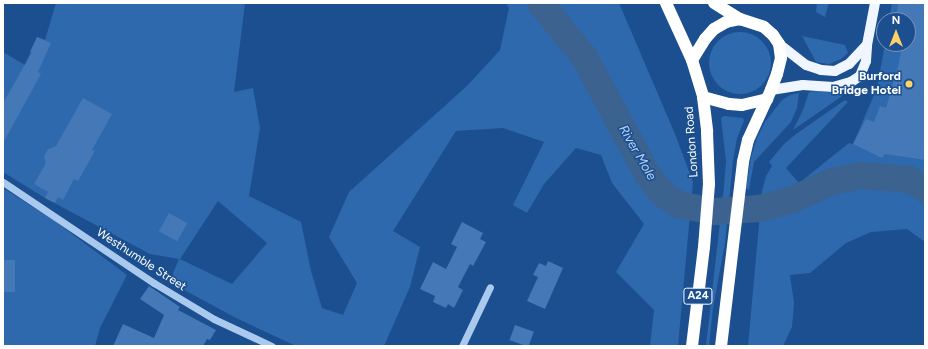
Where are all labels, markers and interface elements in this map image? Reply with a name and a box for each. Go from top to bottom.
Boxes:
north arrow [876,12,916,52]
text: N [892,14,900,27]
place label: Burford Bridge Hotel [832,70,901,98]
marker: Burford Bridge Hotel [904,79,914,89]
street label: London Road [682,106,702,178]
water label: River Mole [615,123,659,183]
street label: Westhumble Street [93,226,189,294]
road number: A24 [683,287,713,305]

